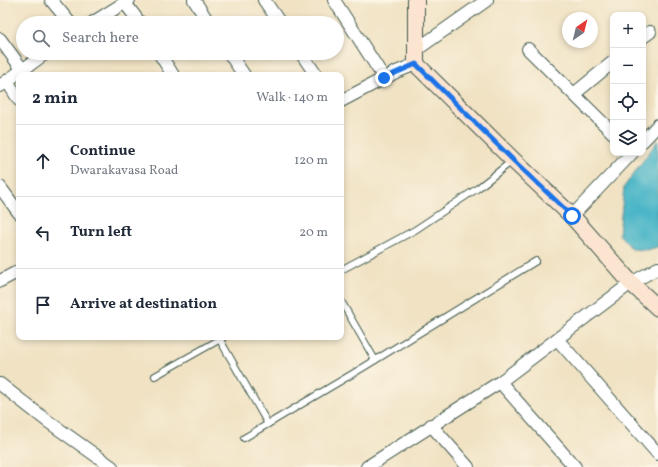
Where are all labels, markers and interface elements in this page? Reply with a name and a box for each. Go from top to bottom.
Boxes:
north arrow [562,12,598,48]
map controls [610,12,646,156]
button: + [610,12,646,48]
search box [16,16,344,60]
icon: search [30,27,52,49]
text: Search here [62,28,139,49]
button: − [610,48,646,84]
route end [375,69,393,87]
button: locate [610,84,646,120]
text: 2 min [32,87,78,110]
text: Walk · 140 m [256,89,328,107]
button: layers [610,120,646,156]
text: Continue [70,141,135,162]
icon: ahead [32,150,54,172]
text: 120 m [294,152,328,170]
text: Dwarakavasa Road [70,162,178,180]
route start [563,207,581,225]
icon: left [32,222,54,244]
text: Turn left [70,222,132,243]
text: 20 m [299,224,328,242]
icon: arrive [32,294,54,316]
text: Arrive at destination [70,294,217,315]

